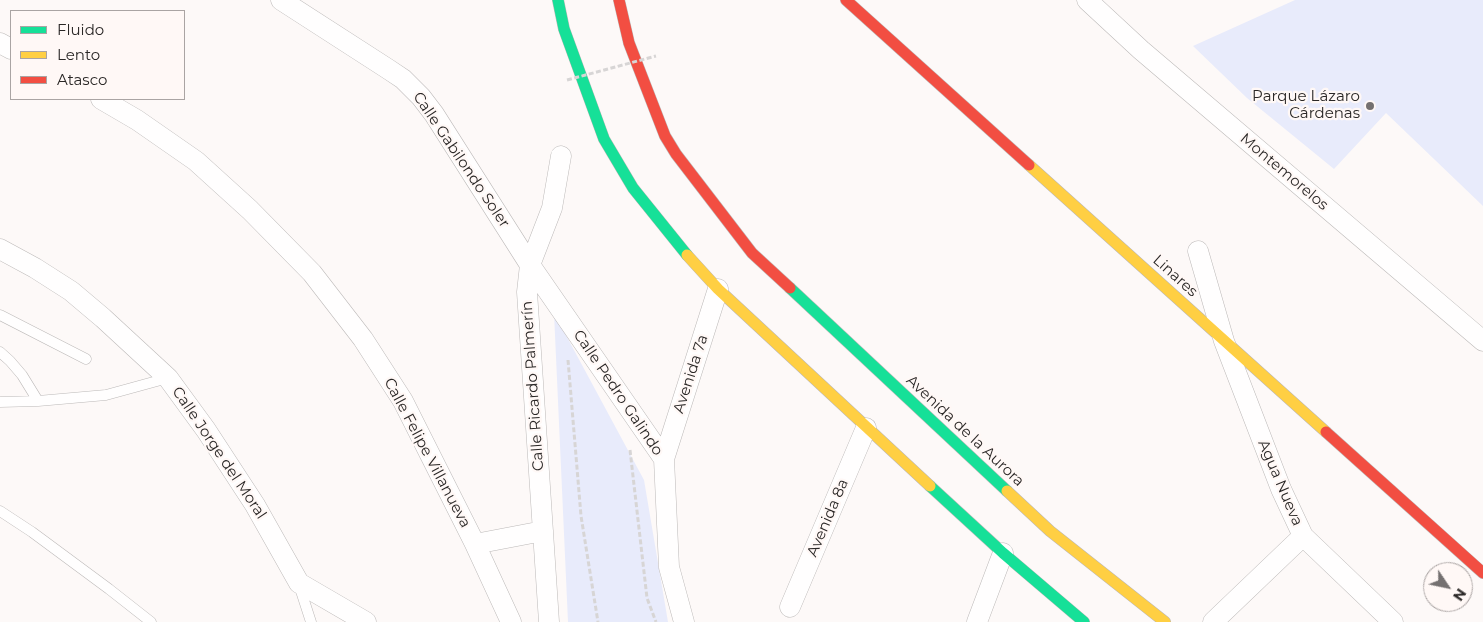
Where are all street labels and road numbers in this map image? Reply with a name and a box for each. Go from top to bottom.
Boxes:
street label: Calle Gabilondo Soler [409,89,513,231]
street label: Montemorelos [1236,130,1332,214]
street label: Linares [1149,251,1201,301]
street label: Calle Ricardo Palmerín [518,300,548,472]
street label: Calle Pedro Galindo [569,327,667,459]
street label: Avenida 7a [670,332,712,416]
street label: Avenida de la Aurora [902,372,1028,490]
street label: Calle Felipe Villanueva [380,375,474,531]
street label: Calle Jorge del Moral [168,383,270,523]
street label: Agua Nueva [1254,437,1306,529]
street label: Avenida 8a [804,476,852,560]

